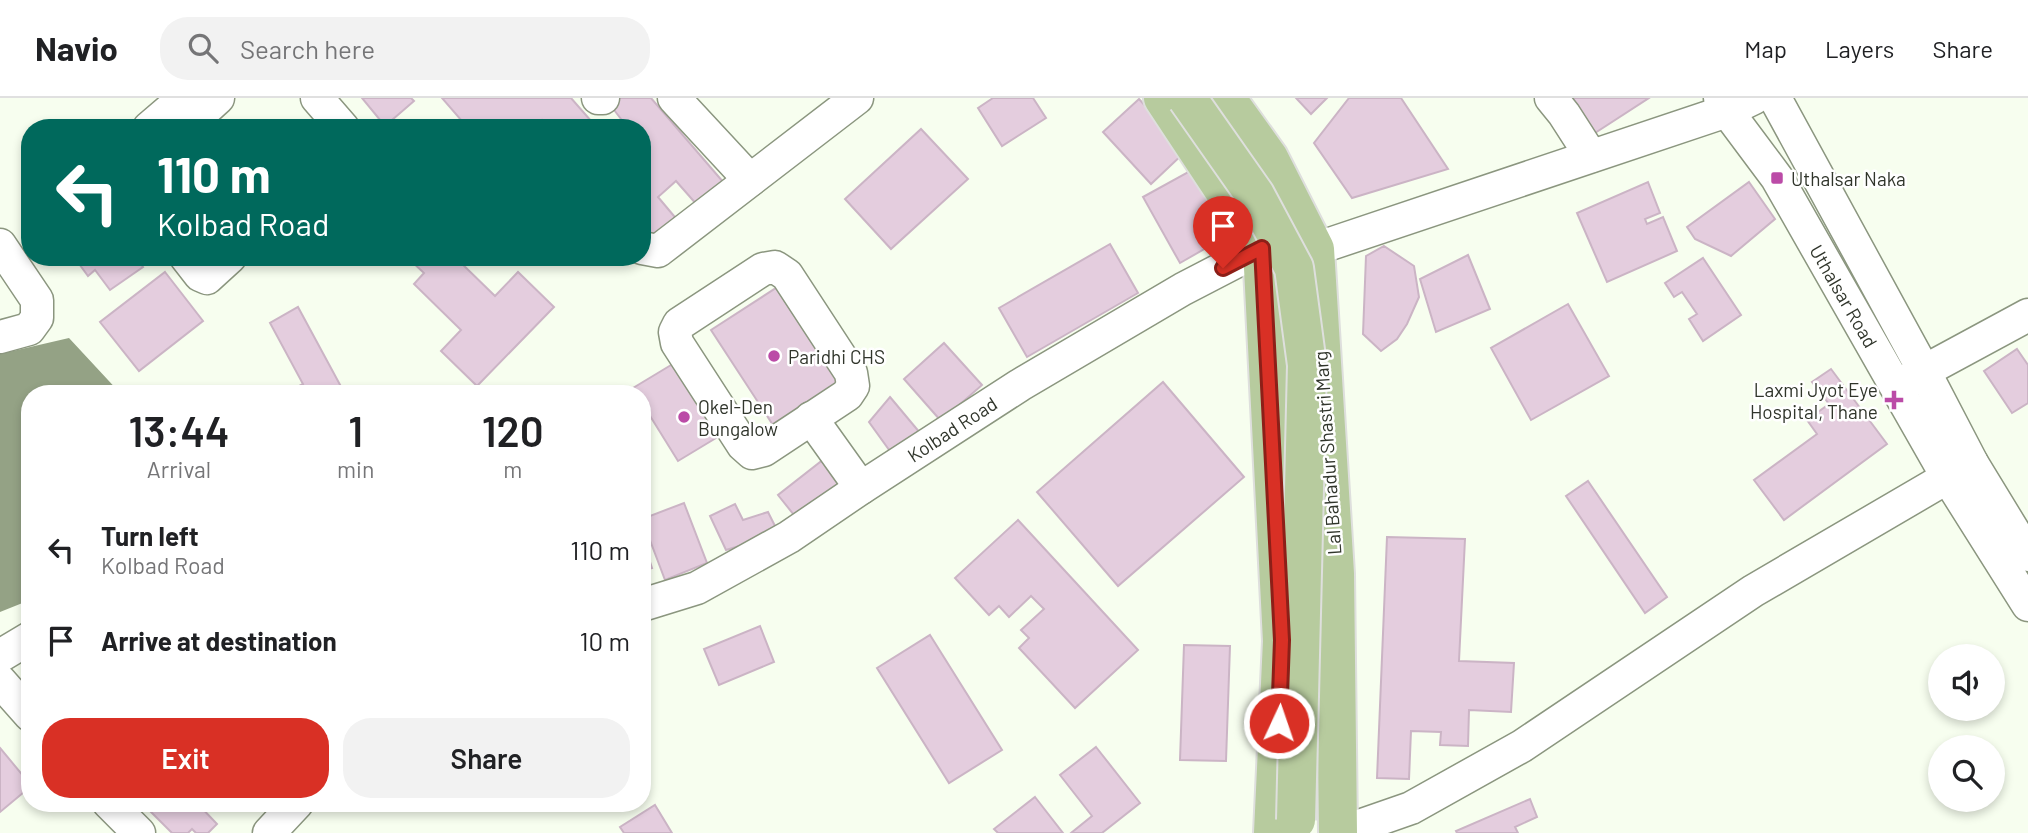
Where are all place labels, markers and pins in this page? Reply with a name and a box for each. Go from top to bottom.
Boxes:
place label: Uthalsar Naka [1791,167,1906,190]
marker: Uthalsar Naka [1769,170,1785,186]
pin [1193,196,1253,268]
place label: Paridhi CHS [788,345,885,368]
marker: Paridhi CHS [766,348,782,364]
place label: Laxmi Jyot Eye Hospital, Thane [1750,378,1878,423]
marker: Laxmi Jyot Eye Hospital, Thane [1884,390,1904,410]
place label: Okel-Den Bungalow [698,395,778,440]
marker: Okel-Den Bungalow [676,409,692,425]

